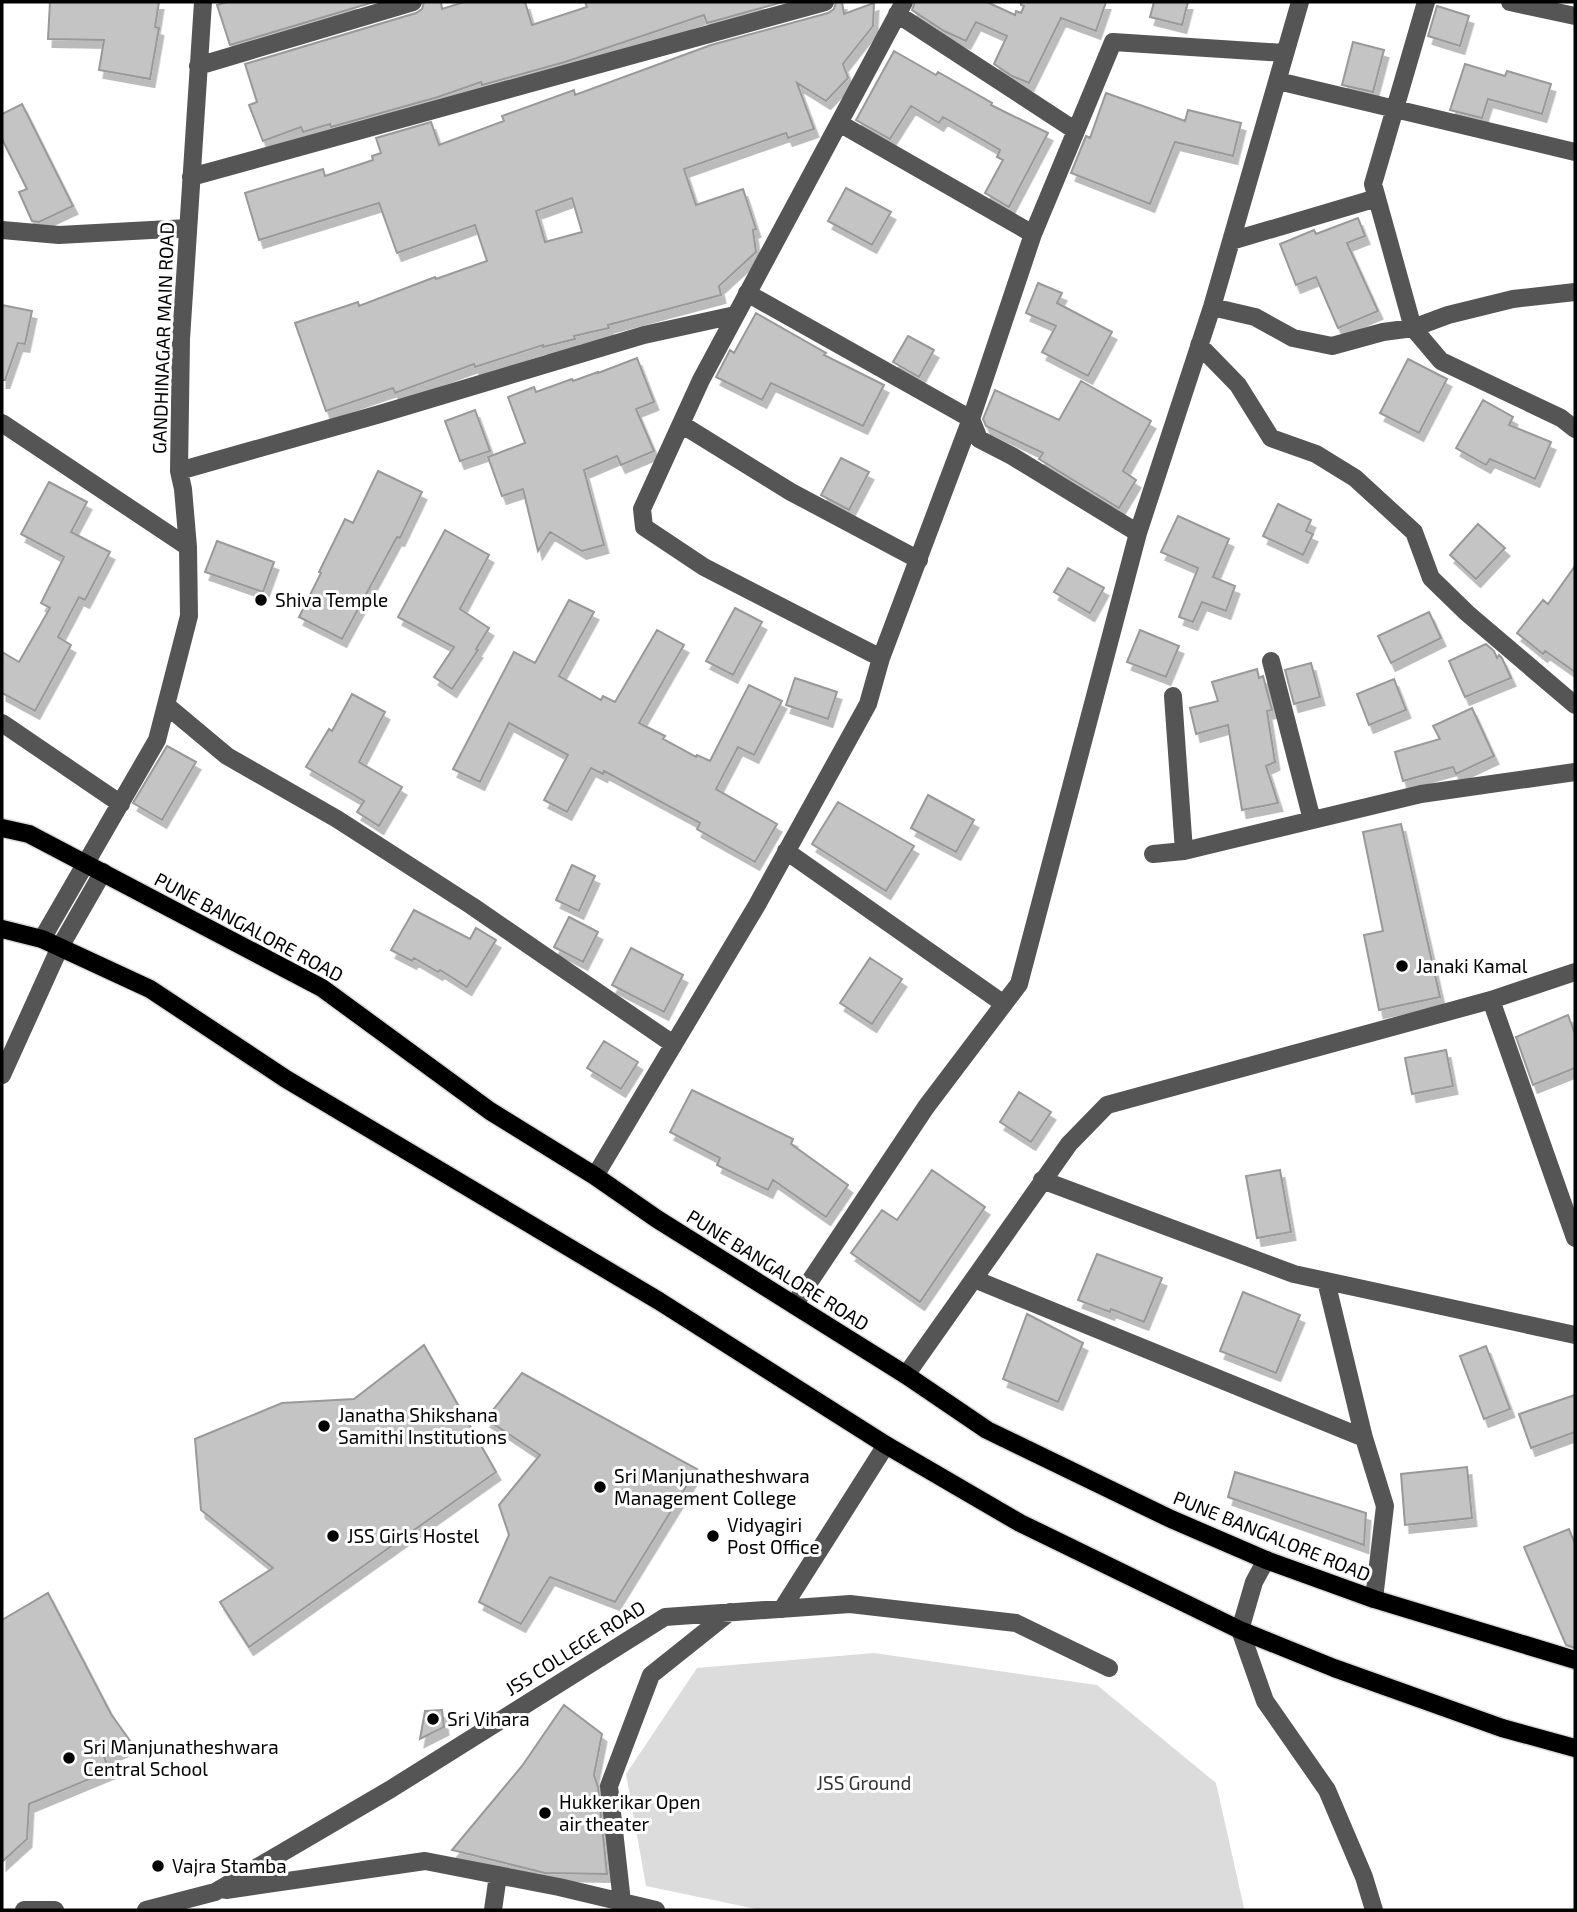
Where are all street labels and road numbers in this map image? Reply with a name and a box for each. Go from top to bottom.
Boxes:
street label: GANDHINAGAR MAIN ROAD [147,222,178,454]
street label: PUNE BANGALORE ROAD [151,867,348,986]
street label: PUNE BANGALORE ROAD [683,1204,874,1335]
street label: PUNE BANGALORE ROAD [1170,1485,1374,1586]
street label: JSS COLLEGE ROAD [500,1595,649,1700]

